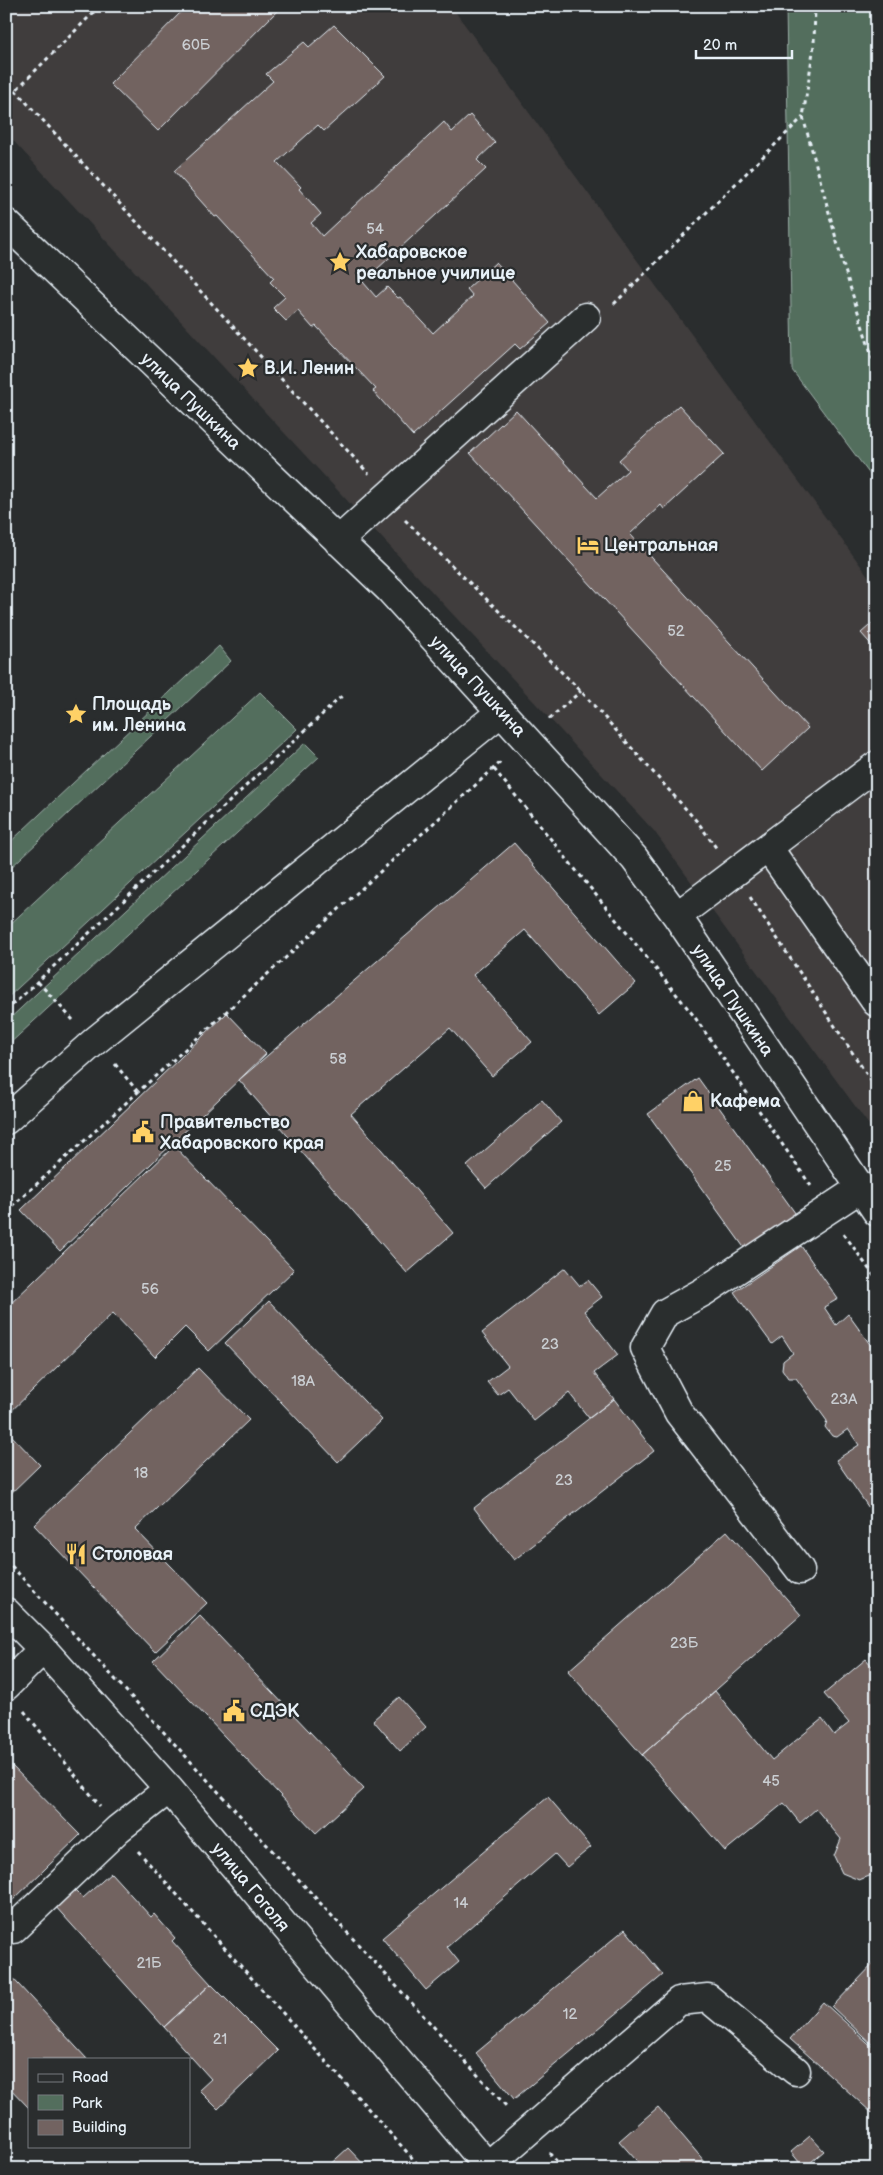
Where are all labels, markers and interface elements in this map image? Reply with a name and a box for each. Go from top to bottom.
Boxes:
scale bar [696,28,792,60]
house number: 60Б [182,36,211,55]
text: 20 m [703,36,737,55]
house number: 54 [366,220,384,239]
place label: Хабаровское реальное училище [355,242,515,284]
place icon: Хабаровское реальное училище [327,249,353,275]
street label: улица Пушкина [136,348,245,455]
place icon: В.И. Ленин [235,355,261,381]
place label: В.И. Ленин [264,358,354,379]
hotel icon: Центральная [575,532,601,558]
place label: Центральная [604,535,718,556]
house number: 52 [667,622,685,641]
street label: улица Пушкина [425,631,530,742]
place label: Площадь им. Ленина [92,694,187,736]
place icon: Площадь им. Ленина [63,701,89,727]
street label: улица Пушкина [687,940,778,1061]
house number: 58 [329,1050,347,1069]
shop icon: Кафема [680,1088,706,1114]
place label: Кафема [710,1091,781,1112]
place label: Правительство Хабаровского края [159,1112,324,1154]
public building icon: Правительство Хабаровского края [130,1119,156,1145]
house number: 25 [714,1157,732,1176]
house number: 56 [141,1280,159,1299]
house number: 23 [541,1335,559,1354]
house number: 18А [291,1372,316,1391]
house number: 23А [831,1390,858,1409]
house number: 18 [134,1464,149,1483]
house number: 23 [555,1471,573,1490]
restaurant icon: Столовая [63,1541,89,1567]
place label: Столовая [92,1544,173,1565]
house number: 23Б [670,1634,699,1653]
public building icon: СДЭК [221,1698,247,1724]
place label: СДЭК [250,1701,300,1722]
house number: 45 [762,1772,780,1791]
street label: улица Гоголя [207,1838,294,1936]
house number: 14 [454,1894,468,1913]
house number: 21Б [137,1954,162,1973]
house number: 12 [563,2005,577,2024]
house number: 21 [213,2030,227,2049]
legend [28,2058,190,2148]
text: Road [72,2068,108,2087]
text: Park [72,2094,103,2113]
text: Building [72,2118,127,2137]

